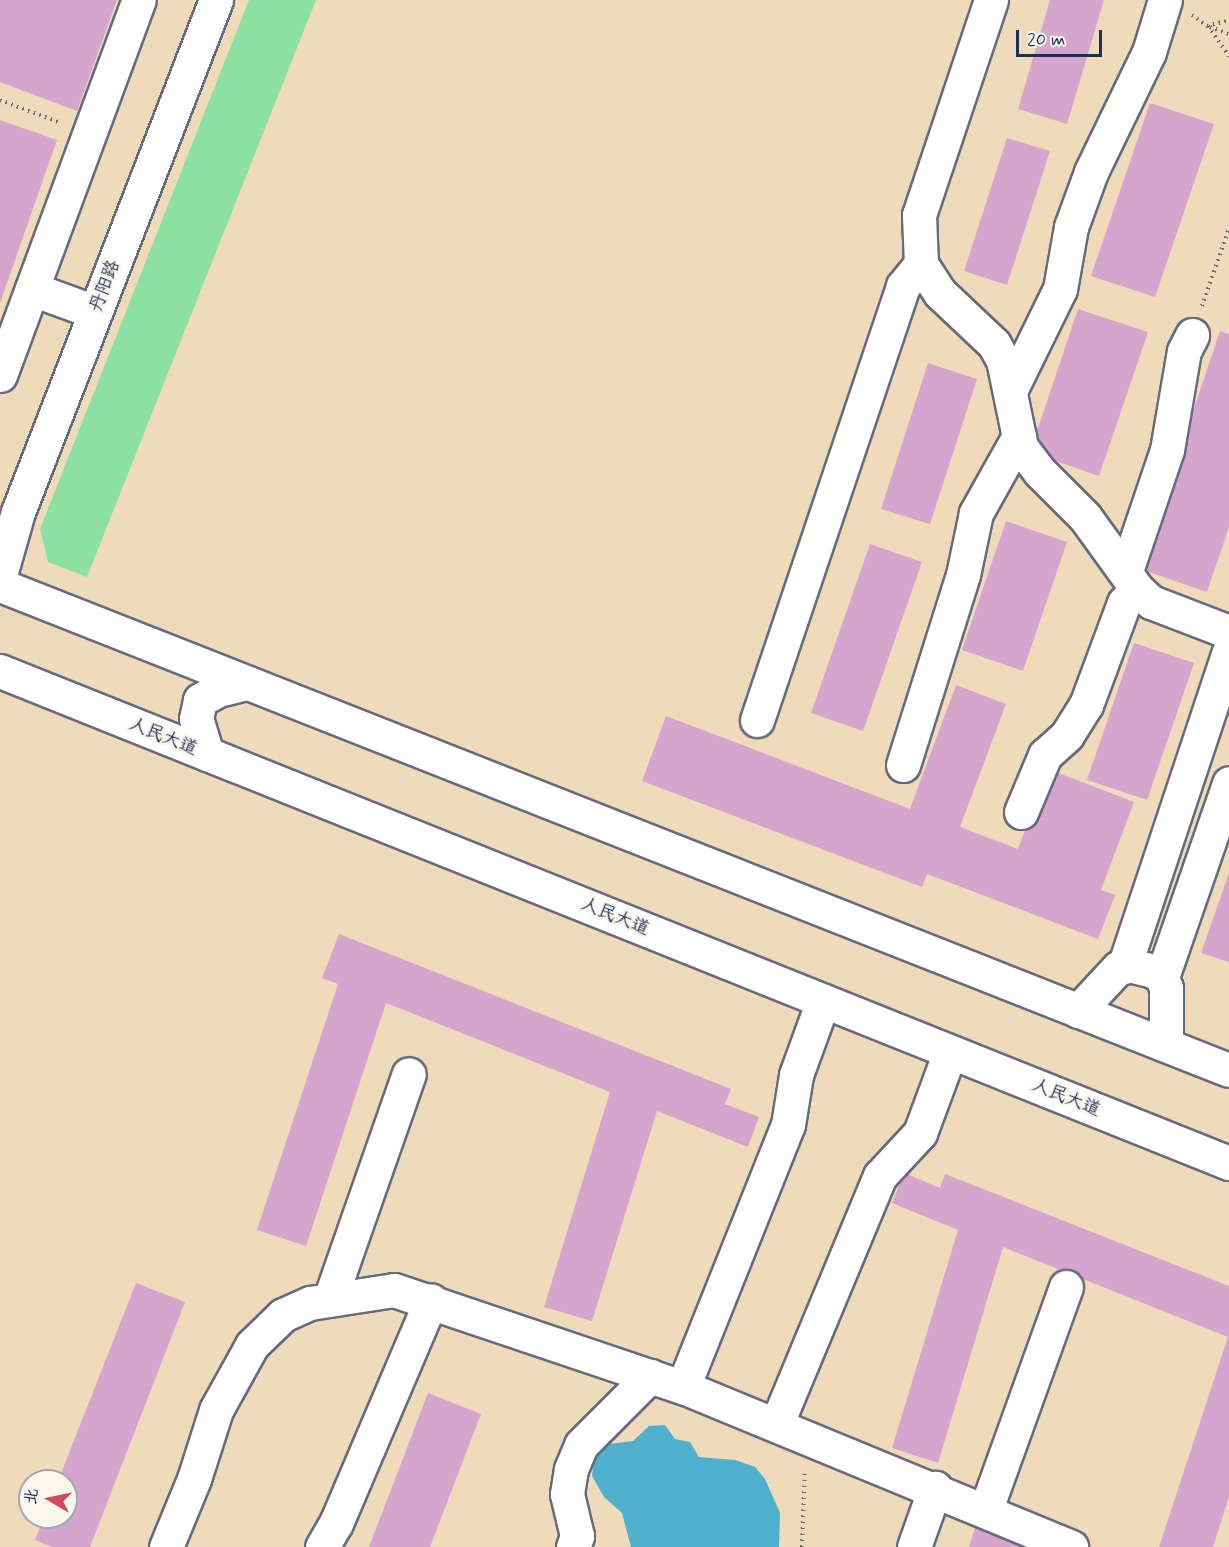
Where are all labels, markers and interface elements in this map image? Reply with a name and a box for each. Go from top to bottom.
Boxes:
scale bar [1019,18,1104,56]
text: 20 m [1027,28,1065,52]
street label: 丹阳路 [85,257,125,315]
street label: 人民大道 [126,714,200,760]
street label: 人民大道 [578,894,652,940]
street label: 人民大道 [1029,1075,1103,1121]
north arrow [18,1469,78,1529]
text: 北 [20,1487,43,1506]

